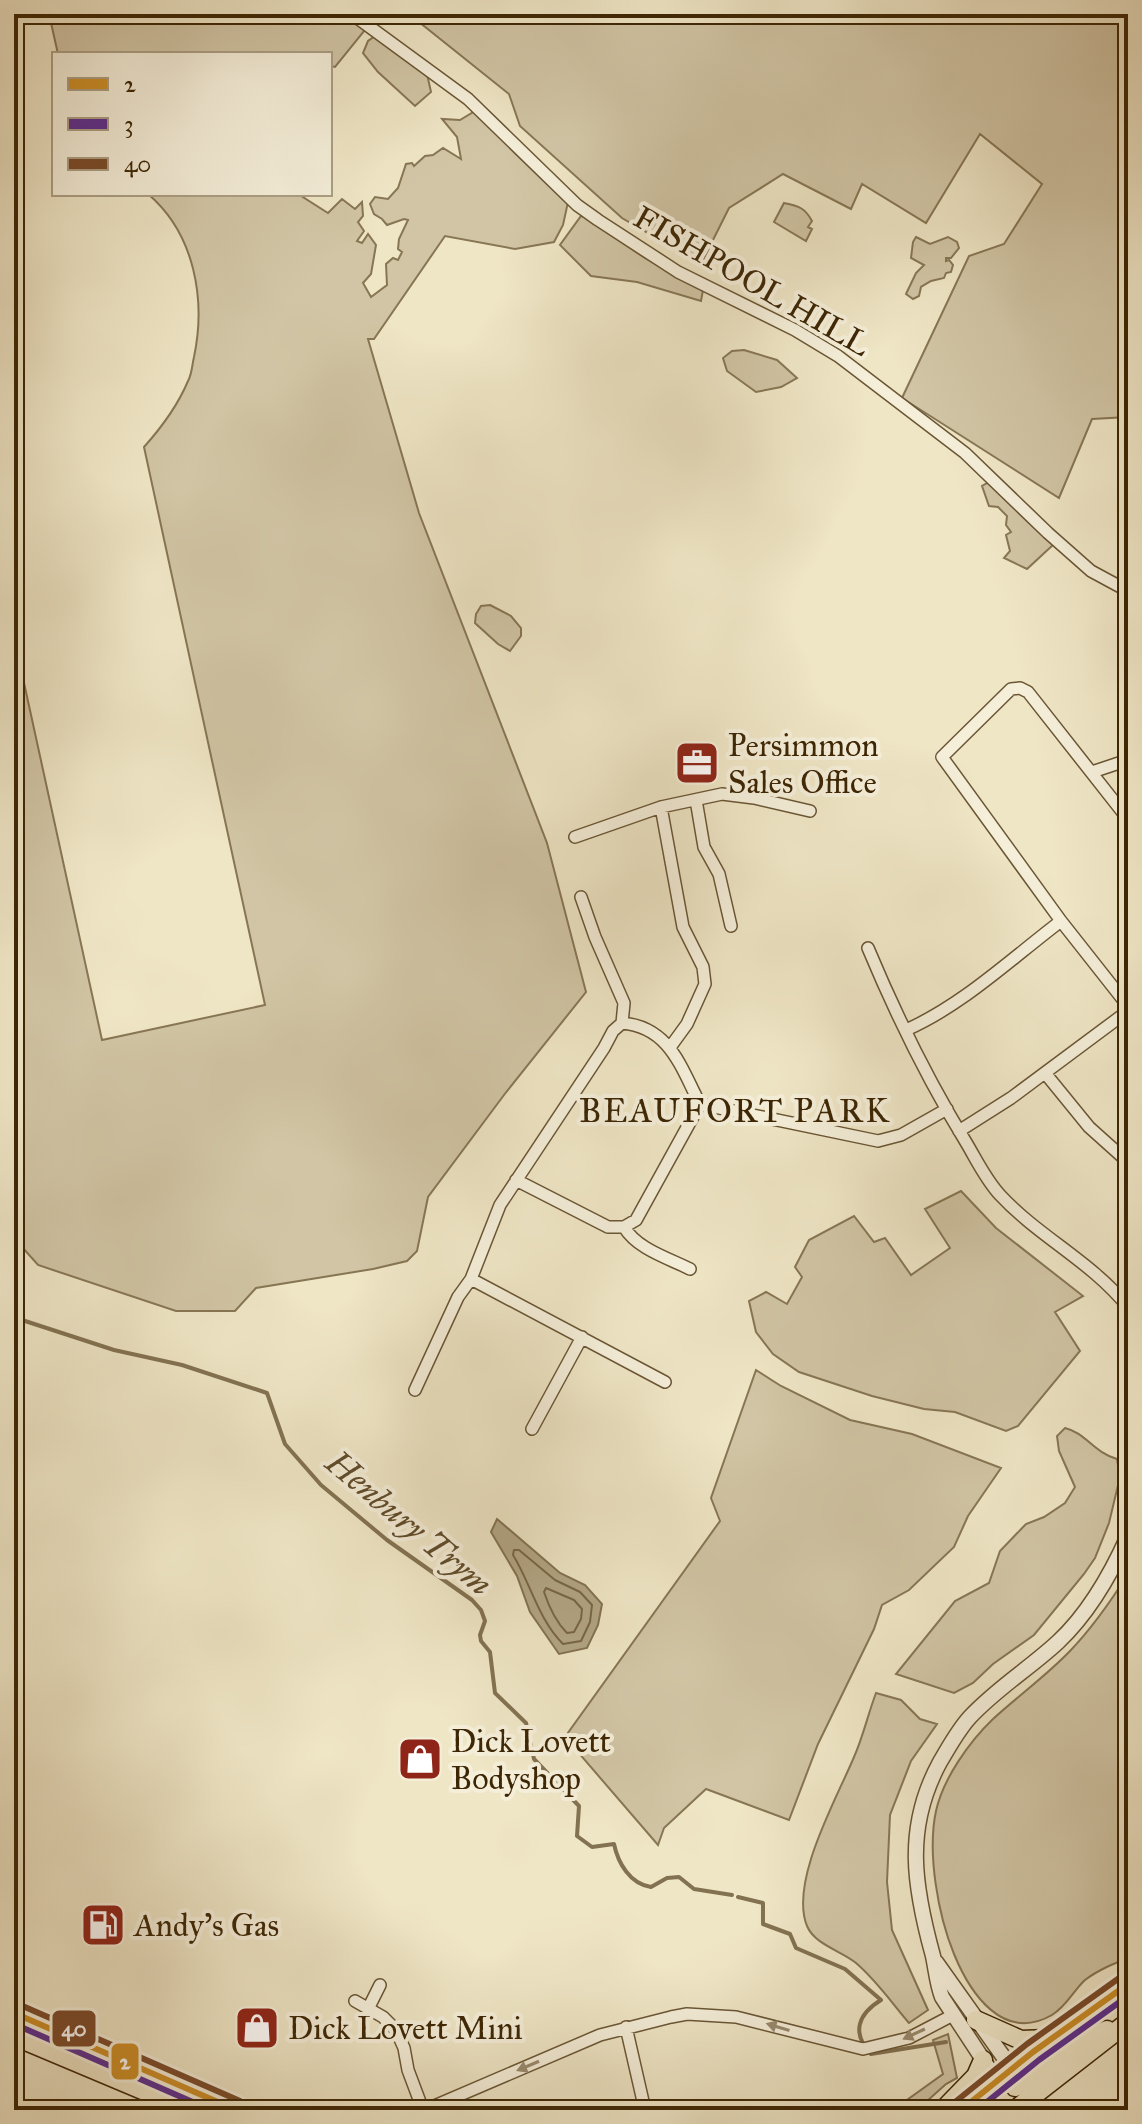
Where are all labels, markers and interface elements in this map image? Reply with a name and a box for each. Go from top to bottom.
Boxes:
legend [52,52,332,196]
text: 2 [124,69,136,99]
text: 3 [124,109,134,139]
text: 40 [124,149,151,179]
street label: FISHPOOL HILL [627,197,878,365]
place label: Persimmon Sales Office [728,726,879,802]
office icon: Persimmon Sales Office [673,739,721,787]
district label: BEAUFORT PARK [579,1090,891,1131]
water label: Henbury Trym [317,1441,501,1604]
place label: Dick Lovett Bodyshop [451,1722,611,1798]
shop icon: Dick Lovett Bodyshop [396,1735,444,1783]
fuel station icon: Andy's Gas [79,1901,127,1949]
place label: Andy's Gas [132,1906,279,1945]
shop icon: Dick Lovett Mini [233,2004,281,2052]
line badge: 40 [51,2009,97,2048]
place label: Dick Lovett Mini [288,2009,523,2048]
text: 40 [61,2015,87,2042]
one-way arrow [766,2020,790,2033]
one-way arrow [903,2027,926,2041]
line badge: 2 [110,2042,140,2081]
text: 2 [120,2048,132,2075]
one-way arrow [517,2059,540,2072]

